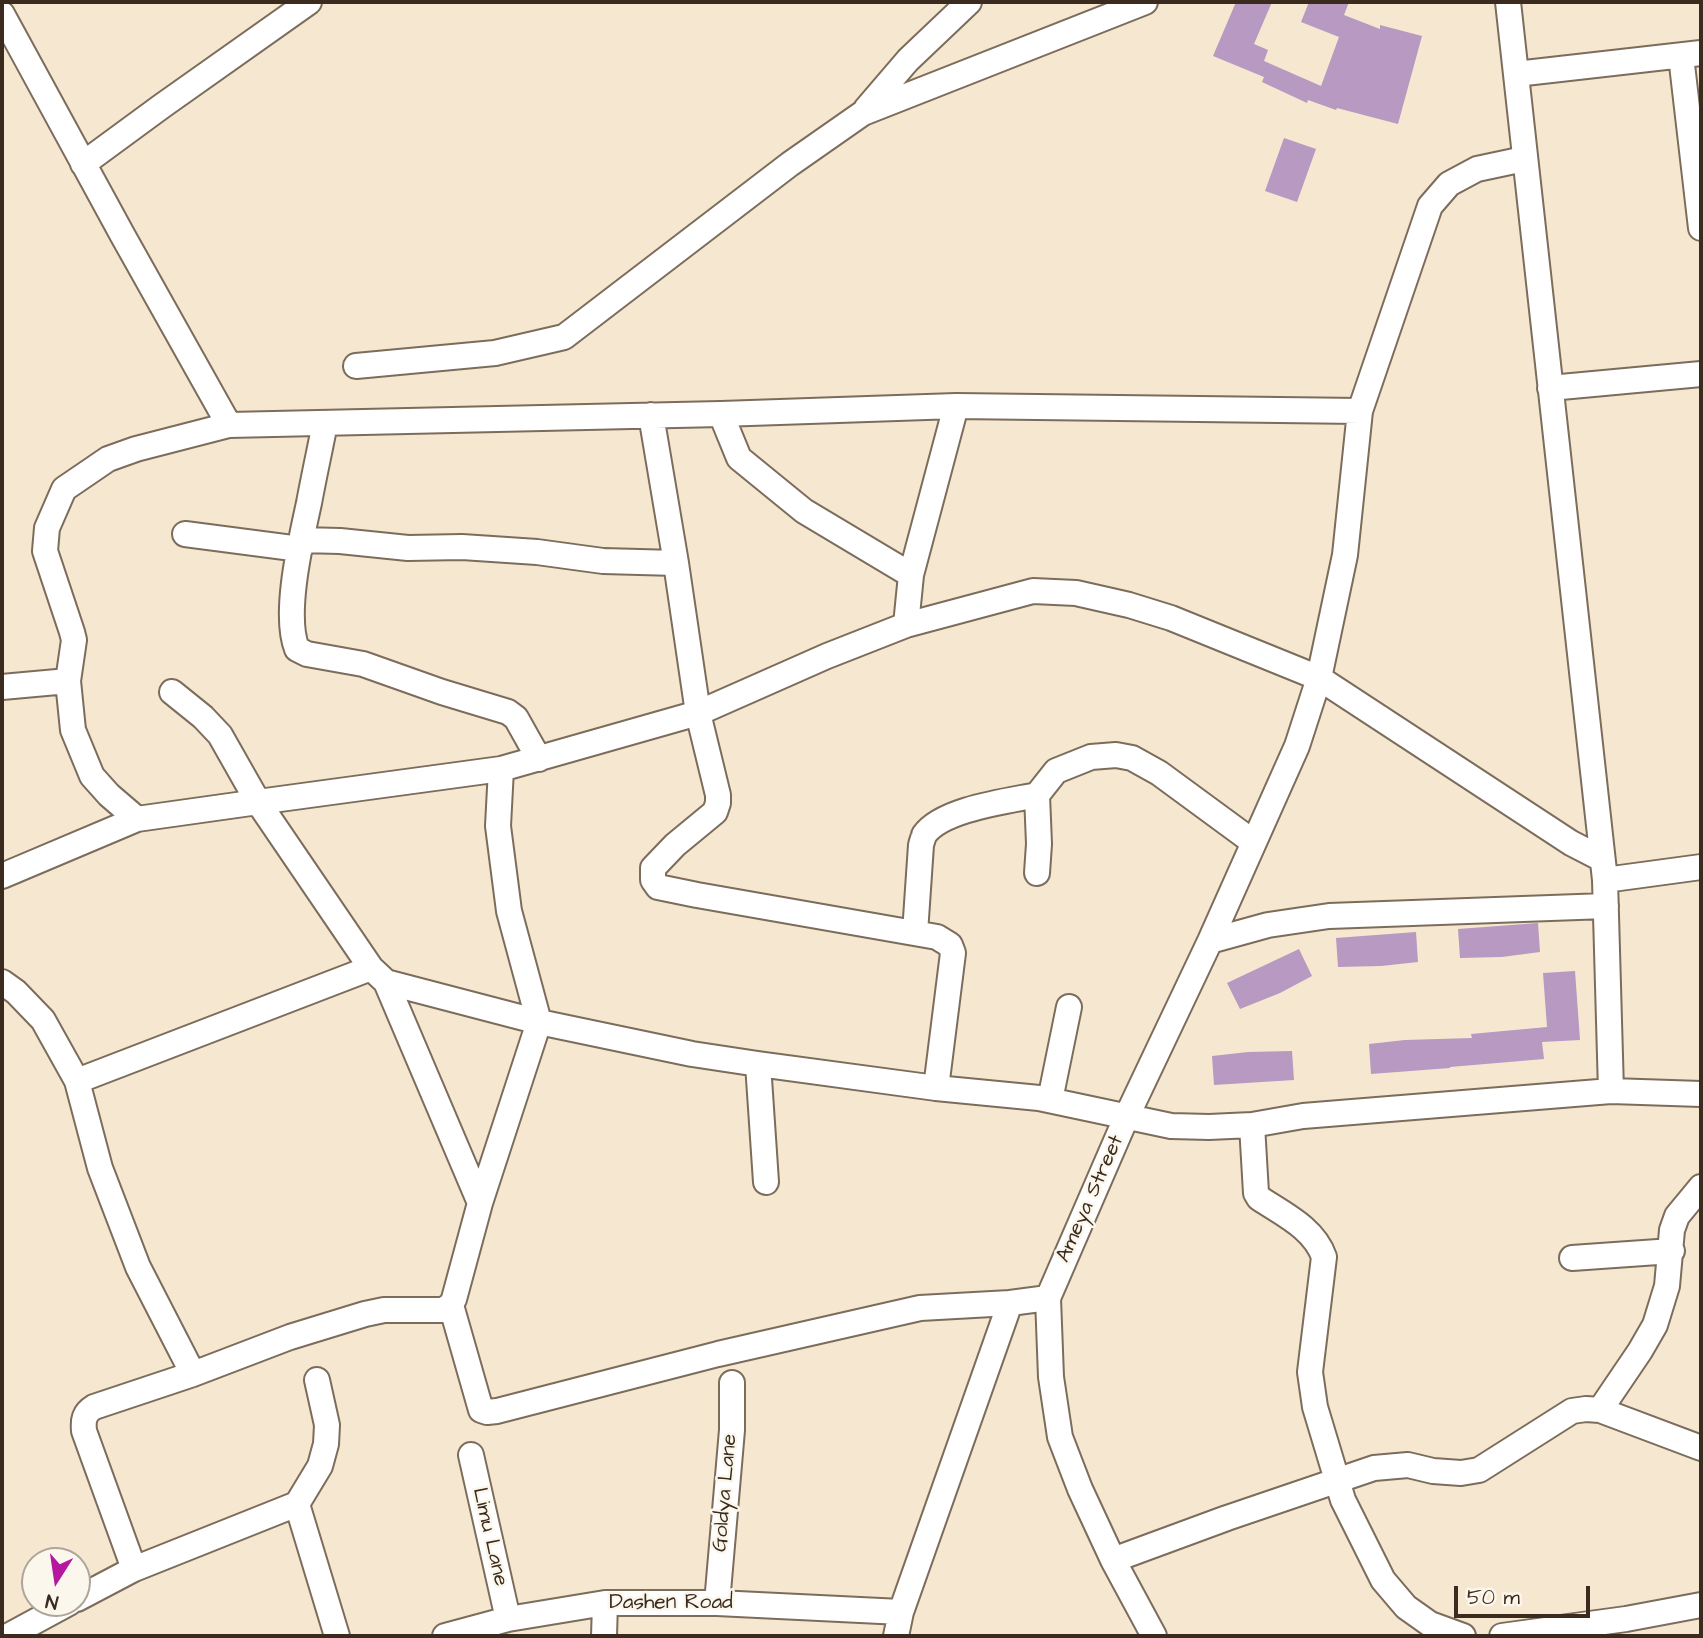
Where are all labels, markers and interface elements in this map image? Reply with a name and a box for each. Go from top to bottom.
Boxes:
street label: Ameya Street [1052,1131,1130,1267]
street label: Goldya Lane [708,1433,744,1553]
street label: Limu Lane [465,1485,513,1589]
north arrow [21,1547,91,1617]
scale bar [1458,1572,1594,1616]
text: 50 m [1467,1583,1520,1612]
text: N [43,1587,61,1616]
street label: Dashen Road [609,1591,733,1617]

